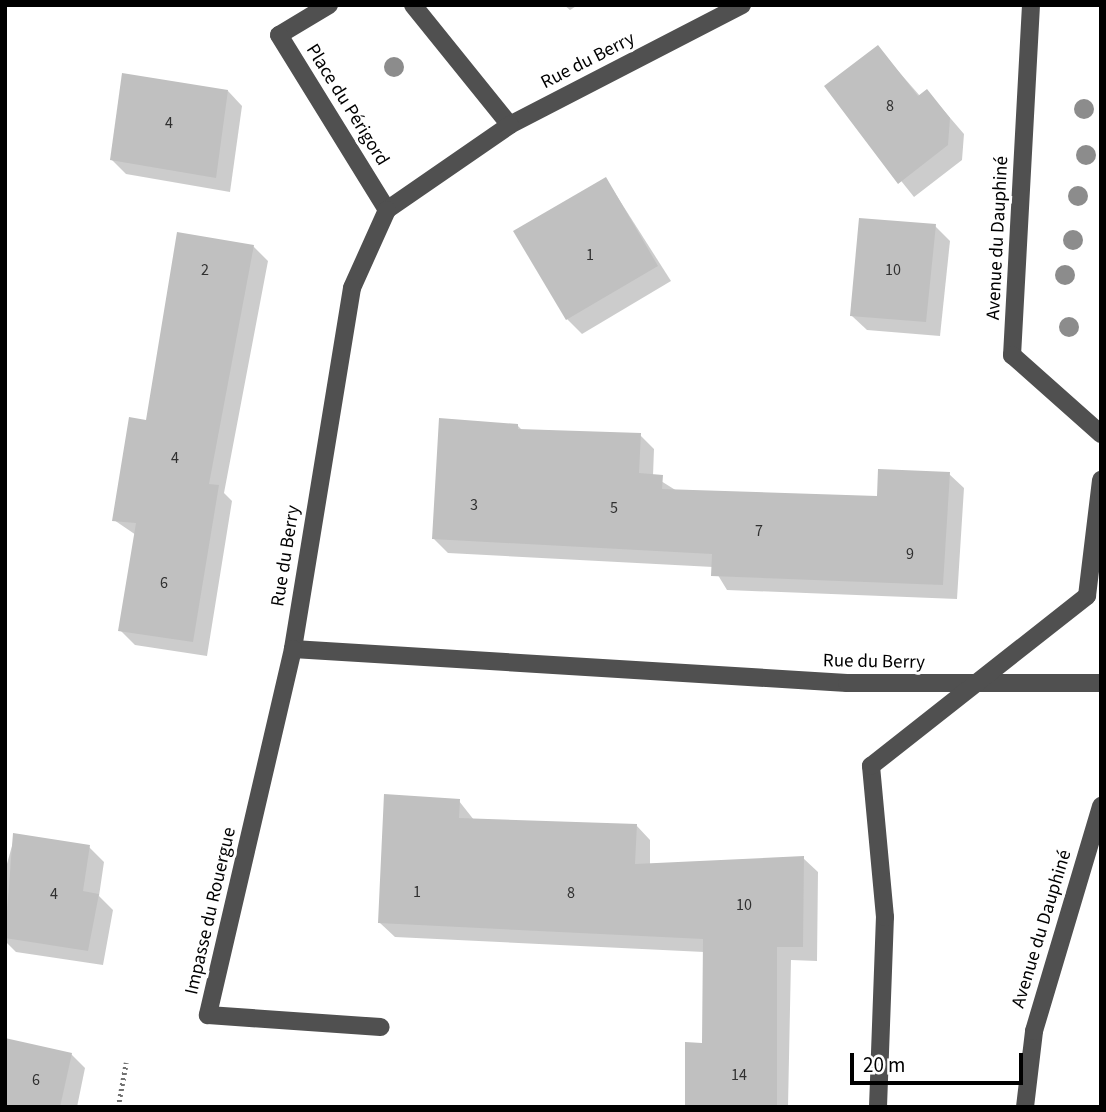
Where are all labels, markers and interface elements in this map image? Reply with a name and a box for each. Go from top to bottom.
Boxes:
street label: Rue du Berry [537,28,639,94]
street label: Place du Périgord [301,40,393,170]
house number: 8 [886,96,894,116]
house number: 4 [165,113,173,133]
street label: Avenue du Dauphiné [982,156,1014,320]
house number: 1 [586,245,594,265]
house number: 2 [201,260,209,280]
house number: 10 [885,260,901,280]
house number: 4 [171,448,179,468]
house number: 3 [470,495,478,515]
house number: 5 [610,498,618,518]
street label: Rue du Berry [267,504,305,608]
house number: 7 [755,521,763,541]
house number: 9 [906,544,914,564]
house number: 6 [160,573,168,593]
street label: Rue du Berry [823,650,925,674]
street label: Impasse du Rouergue [181,825,241,997]
street label: Avenue du Dauphiné [1007,847,1077,1011]
house number: 1 [413,882,421,902]
house number: 8 [567,883,575,903]
house number: 4 [50,884,58,904]
house number: 10 [736,895,752,915]
scale bar [854,1038,1027,1082]
text: 20 m [863,1050,905,1080]
house number: 14 [731,1065,747,1085]
house number: 6 [32,1070,40,1090]

